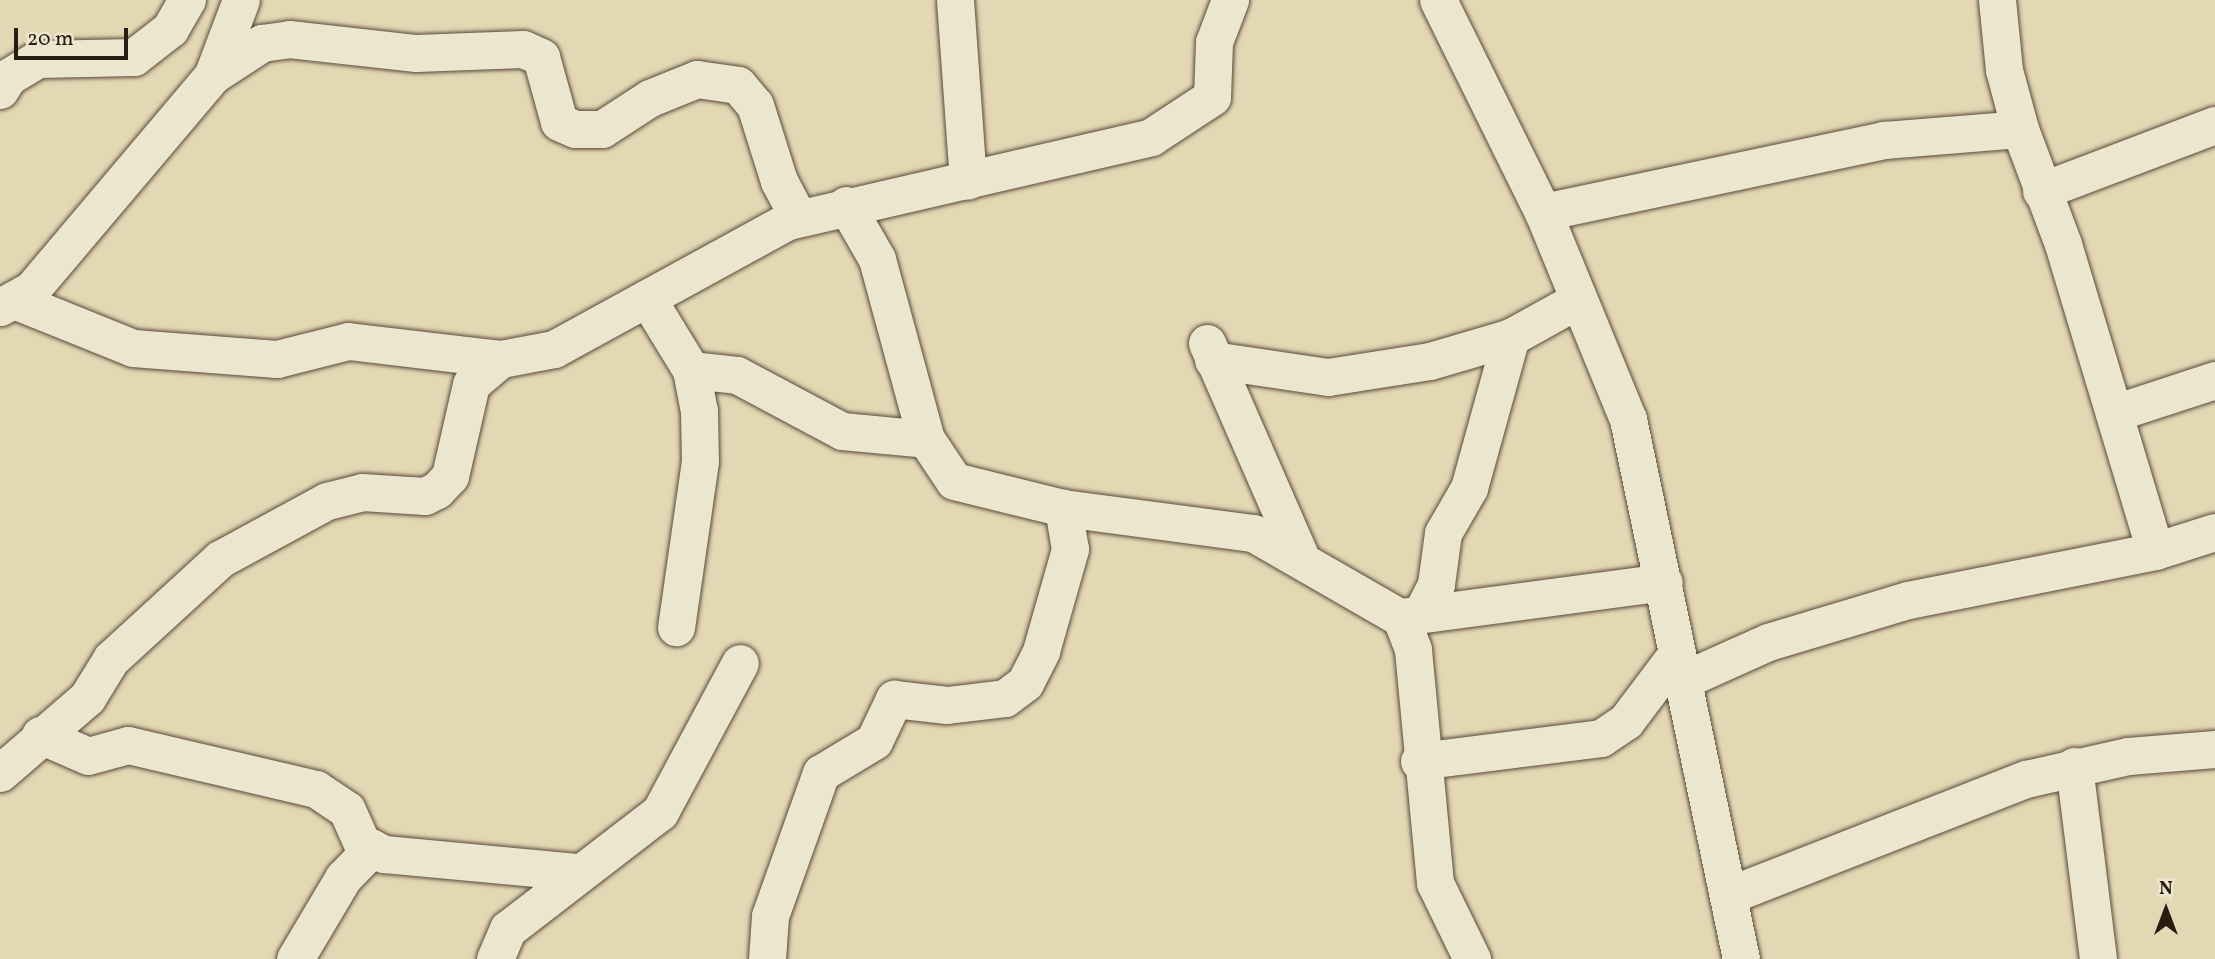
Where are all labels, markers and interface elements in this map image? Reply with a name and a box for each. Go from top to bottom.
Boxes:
scale bar [18,14,131,58]
text: 20 m [27,25,73,54]
north arrow [2131,875,2201,945]
text: N [2159,876,2173,902]

